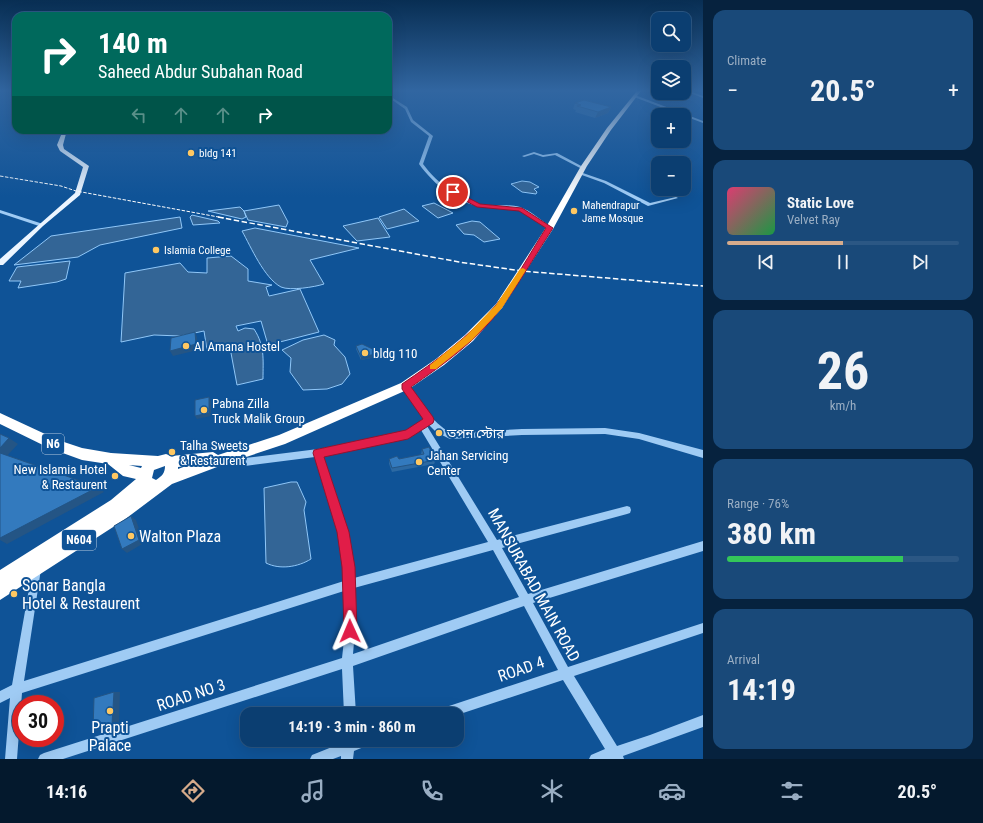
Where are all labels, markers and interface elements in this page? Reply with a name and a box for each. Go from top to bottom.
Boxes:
map controls [651,12,691,196]
button: search [651,12,691,52]
text: 140 m [98,27,168,60]
icon: right [32,28,84,80]
text: Climate [727,53,766,68]
button: layers [651,60,691,100]
text: Saheed Abdur Subahan Road [98,61,303,82]
text: 20.5° [810,73,876,108]
text: − [727,78,738,103]
text: + [948,78,959,103]
icon: left [128,104,150,126]
icon: ahead [170,104,192,126]
icon: ahead [212,104,234,126]
icon: right [254,104,276,126]
button: + [651,108,691,148]
place label: bldg 141 [199,147,237,160]
marker: bldg 141 [186,148,196,158]
button: − [651,156,691,196]
pin [436,175,470,209]
icon: arrive [442,181,464,203]
text: Static Love [787,194,854,212]
place label: Mahendrapur Jame Mosque [582,199,643,225]
marker: Mahendrapur Jame Mosque [569,206,579,216]
text: Velvet Ray [787,212,840,227]
place label: Islamia College [164,244,231,257]
marker: Islamia College [151,245,161,255]
icon: previous [755,251,777,273]
icon: pause [832,251,854,273]
icon: next [909,251,931,273]
place label: Al Amana Hostel [194,339,280,354]
marker: Al Amana Hostel [181,341,191,351]
text: 26 [817,341,869,402]
place label: bldg 110 [373,346,418,361]
marker: bldg 110 [360,348,370,358]
place label: Pabna Zilla Truck Malik Group [212,396,305,426]
text: km/h [830,398,856,413]
marker: Pabna Zilla Truck Malik Group [199,405,209,415]
place label: তপন স্টোর [446,426,504,441]
marker: তপন স্টোর [434,428,444,438]
road number: N6 [42,434,64,454]
place label: Talha Sweets & Restaurent [180,438,248,468]
marker: Talha Sweets & Restaurent [167,447,177,457]
place label: Jahan Servicing Center [427,448,508,478]
marker: Jahan Servicing Center [414,457,424,467]
place label: New Islamia Hotel & Restaurent [14,462,107,492]
marker: New Islamia Hotel & Restaurent [110,471,120,481]
text: Range · 76% [727,496,789,511]
street label: MANSURABAD MAIN ROAD [484,505,584,665]
text: 380 km [727,516,816,551]
place label: Walton Plaza [139,527,221,546]
road number: N604 [62,530,96,550]
marker: Walton Plaza [126,531,136,541]
place label: Sonar Bangla Hotel & Restaurent [22,576,140,613]
marker: Sonar Bangla Hotel & Restaurent [9,589,19,599]
position arrow [329,610,371,652]
street label: ROAD 4 [495,652,547,686]
text: Arrival [727,652,760,667]
text: 14:19 [727,672,796,707]
street label: ROAD NO 3 [154,675,228,715]
speed limit sign: 30 [12,695,64,747]
marker: Prapti Palace [105,706,115,716]
place label: Prapti Palace [89,718,131,755]
text: 14:19 · 3 min · 860 m [288,718,416,736]
icon: directions [179,777,207,805]
icon: music [299,777,327,805]
icon: phone [418,777,446,805]
icon: climate [538,777,566,805]
icon: car [658,777,686,805]
icon: filters [778,777,806,805]
text: 14:16 [46,781,87,802]
text: 20.5° [898,781,937,802]

